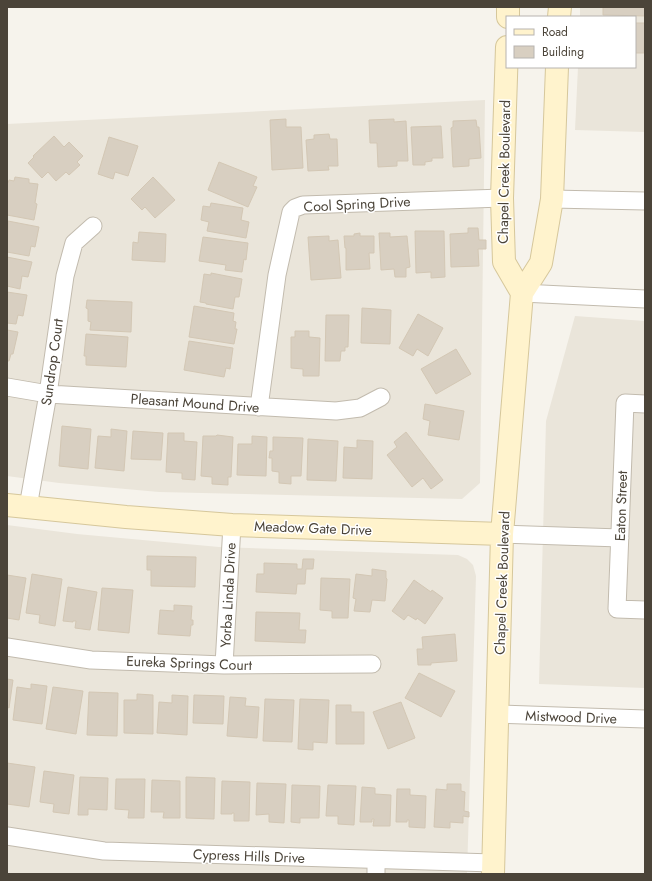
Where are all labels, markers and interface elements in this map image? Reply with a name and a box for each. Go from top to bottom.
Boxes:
legend [506,16,636,68]
text: Road [542,23,568,41]
text: Building [542,43,584,61]
street label: Chapel Creek Boulevard [493,100,515,244]
street label: Cool Spring Drive [303,191,411,217]
street label: Sundrop Court [36,317,68,407]
street label: Pleasant Mound Drive [130,389,260,417]
street label: Eaton Street [610,470,632,542]
street label: Chapel Creek Boulevard [489,511,515,655]
street label: Meadow Gate Drive [254,516,372,540]
street label: Yorba Linda Drive [215,542,241,648]
street label: Eureka Springs Court [126,651,253,675]
street label: Mistwood Drive [525,705,617,729]
street label: Cypress Hills Drive [193,844,305,868]

